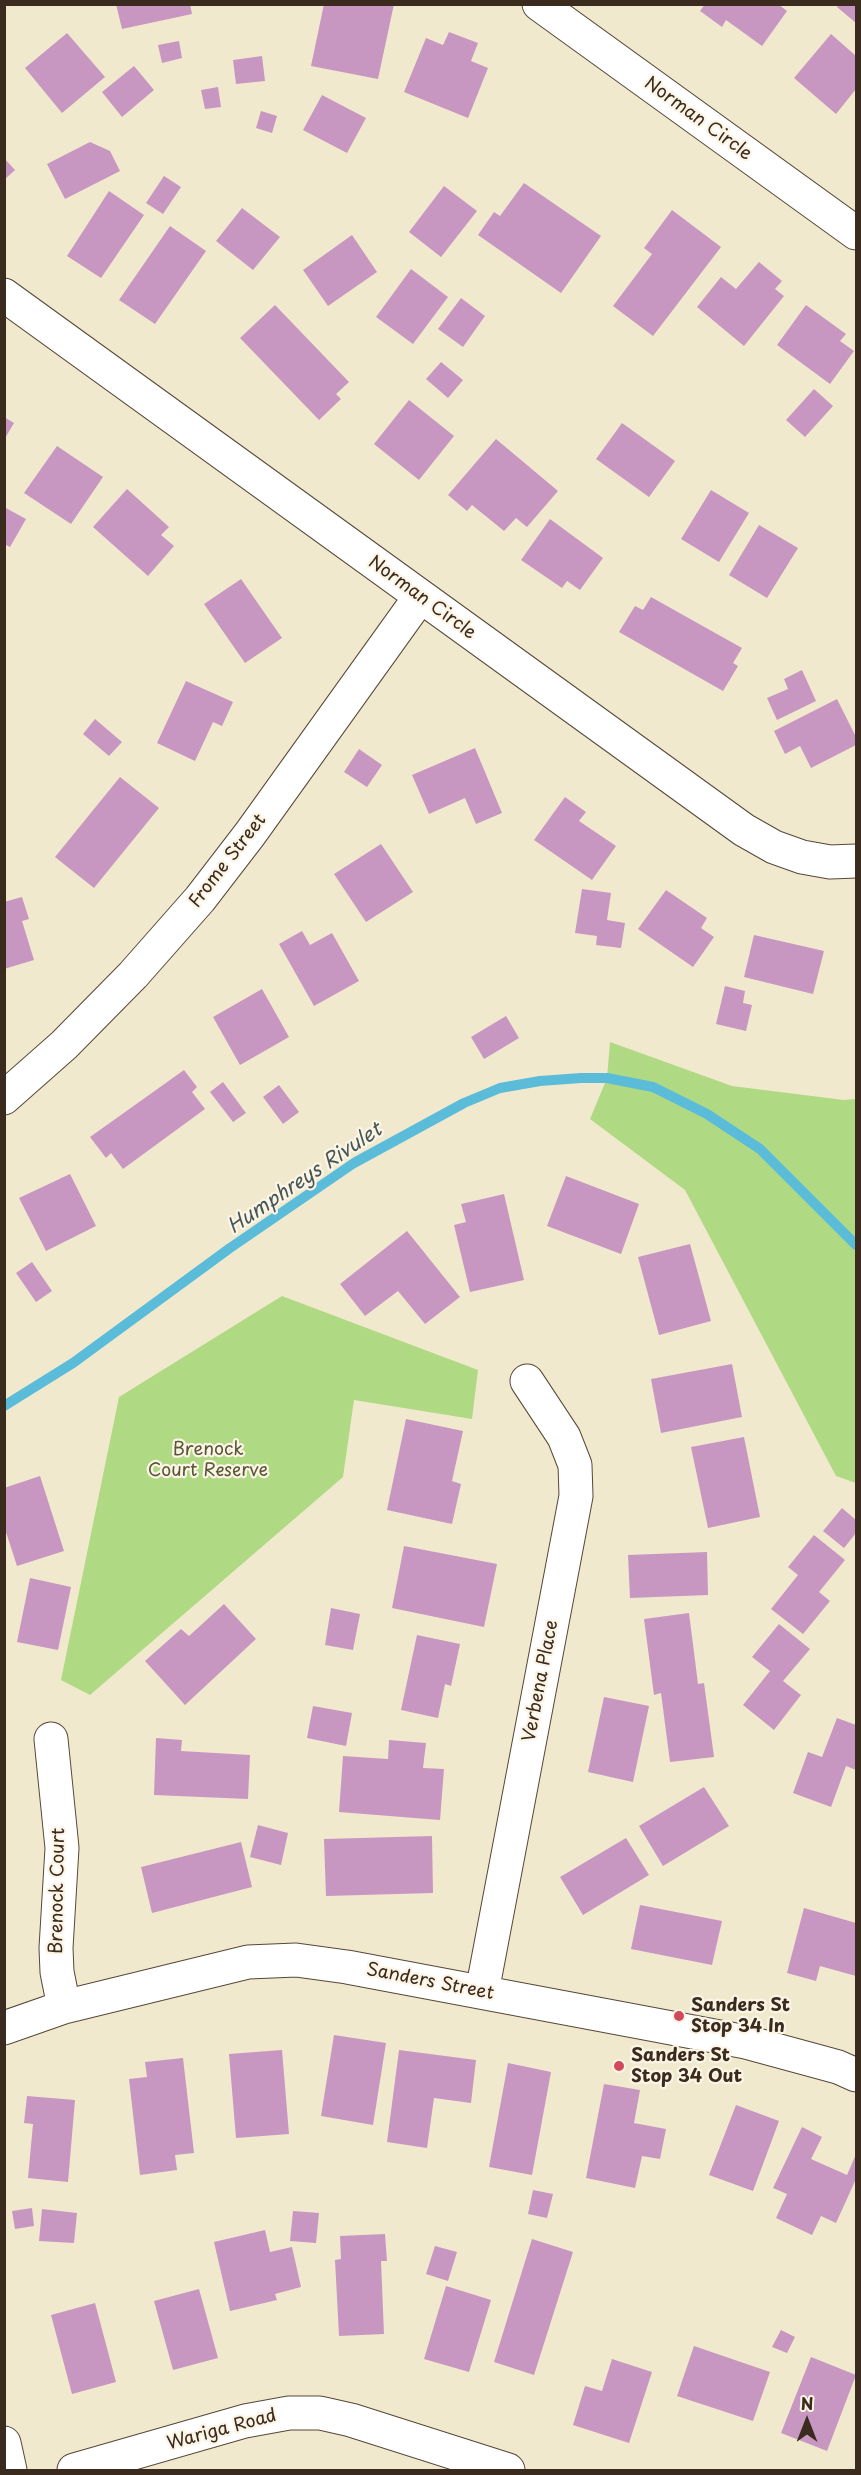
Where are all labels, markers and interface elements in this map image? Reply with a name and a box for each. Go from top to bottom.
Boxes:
street label: Norman Circle [640,73,756,165]
street label: Norman Circle [364,552,480,644]
street label: Frome Street [185,810,271,912]
water label: Humphreys Rivulet [223,1119,387,1239]
park label: Brenock Court Reserve [148,1439,268,1482]
street label: Verbena Place [519,1618,563,1744]
street label: Brenock Court [46,1828,70,1954]
street label: Sanders Street [364,1959,496,2005]
place label: Sanders St Stop 34 In [691,1995,790,2038]
marker: Sanders St Stop 34 In [672,2009,686,2023]
place label: Sanders St Stop 34 Out [631,2045,742,2088]
marker: Sanders St Stop 34 Out [612,2059,626,2073]
north arrow [777,2391,837,2451]
text: N [801,2391,813,2415]
street label: Wariga Road [165,2405,279,2455]

